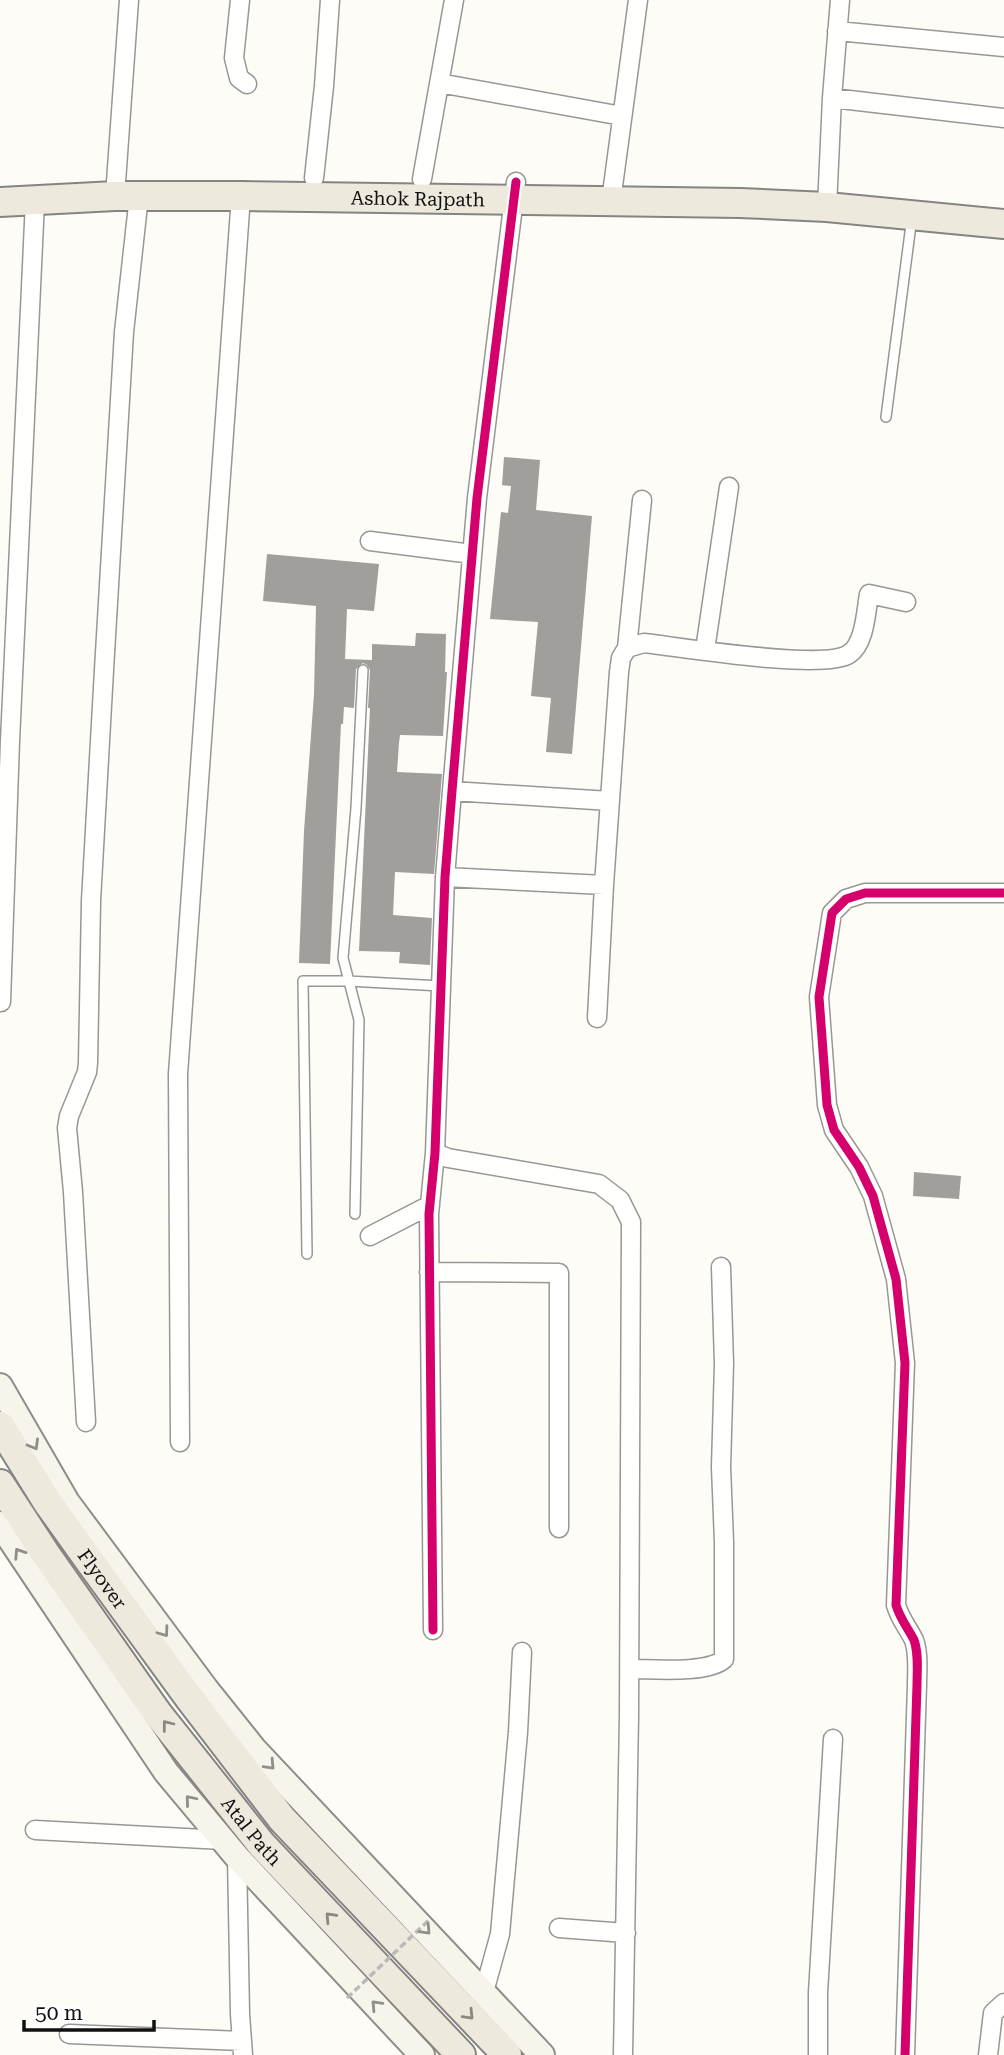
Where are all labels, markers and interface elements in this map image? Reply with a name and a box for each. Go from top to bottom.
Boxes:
street label: Ashok Rajpath [351,186,485,211]
one-way arrow [26,1438,39,1451]
street label: Flyover [73,1544,132,1613]
one-way arrow [14,1548,27,1561]
one-way arrow [156,1624,168,1637]
one-way arrow [162,1720,175,1732]
one-way arrow [261,1757,274,1770]
street label: Atal Path [217,1792,287,1870]
one-way arrow [186,1796,198,1809]
one-way arrow [325,1912,338,1925]
one-way arrow [417,1922,430,1935]
scale bar [24,1988,154,2032]
one-way arrow [371,2000,384,2013]
text: 50 m [35,2001,83,2025]
one-way arrow [461,2007,473,2020]

